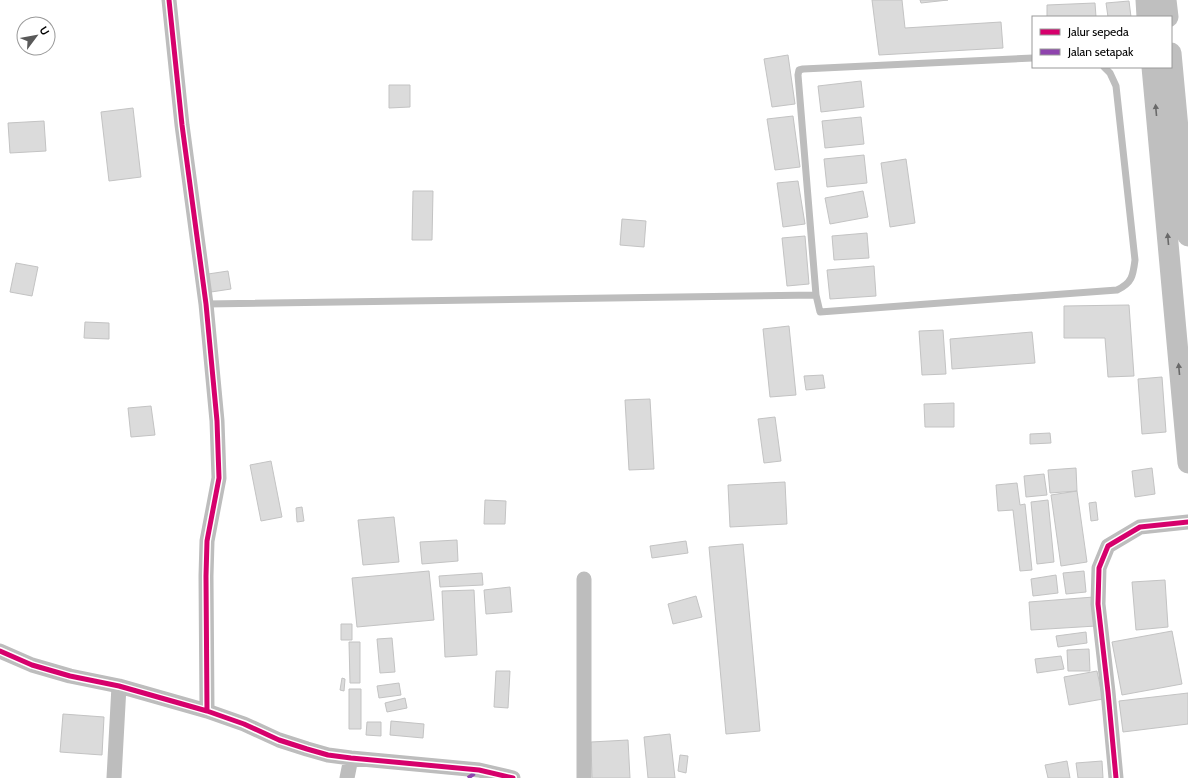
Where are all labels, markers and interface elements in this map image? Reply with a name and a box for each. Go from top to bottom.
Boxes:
north arrow [16,16,56,56]
legend [1032,16,1172,68]
text: U [36,24,53,38]
text: Jalur sepeda [1067,24,1129,39]
text: Jalan setapak [1067,44,1134,59]
one-way arrow [1153,104,1159,116]
one-way arrow [1164,233,1171,245]
one-way arrow [1176,363,1183,375]

